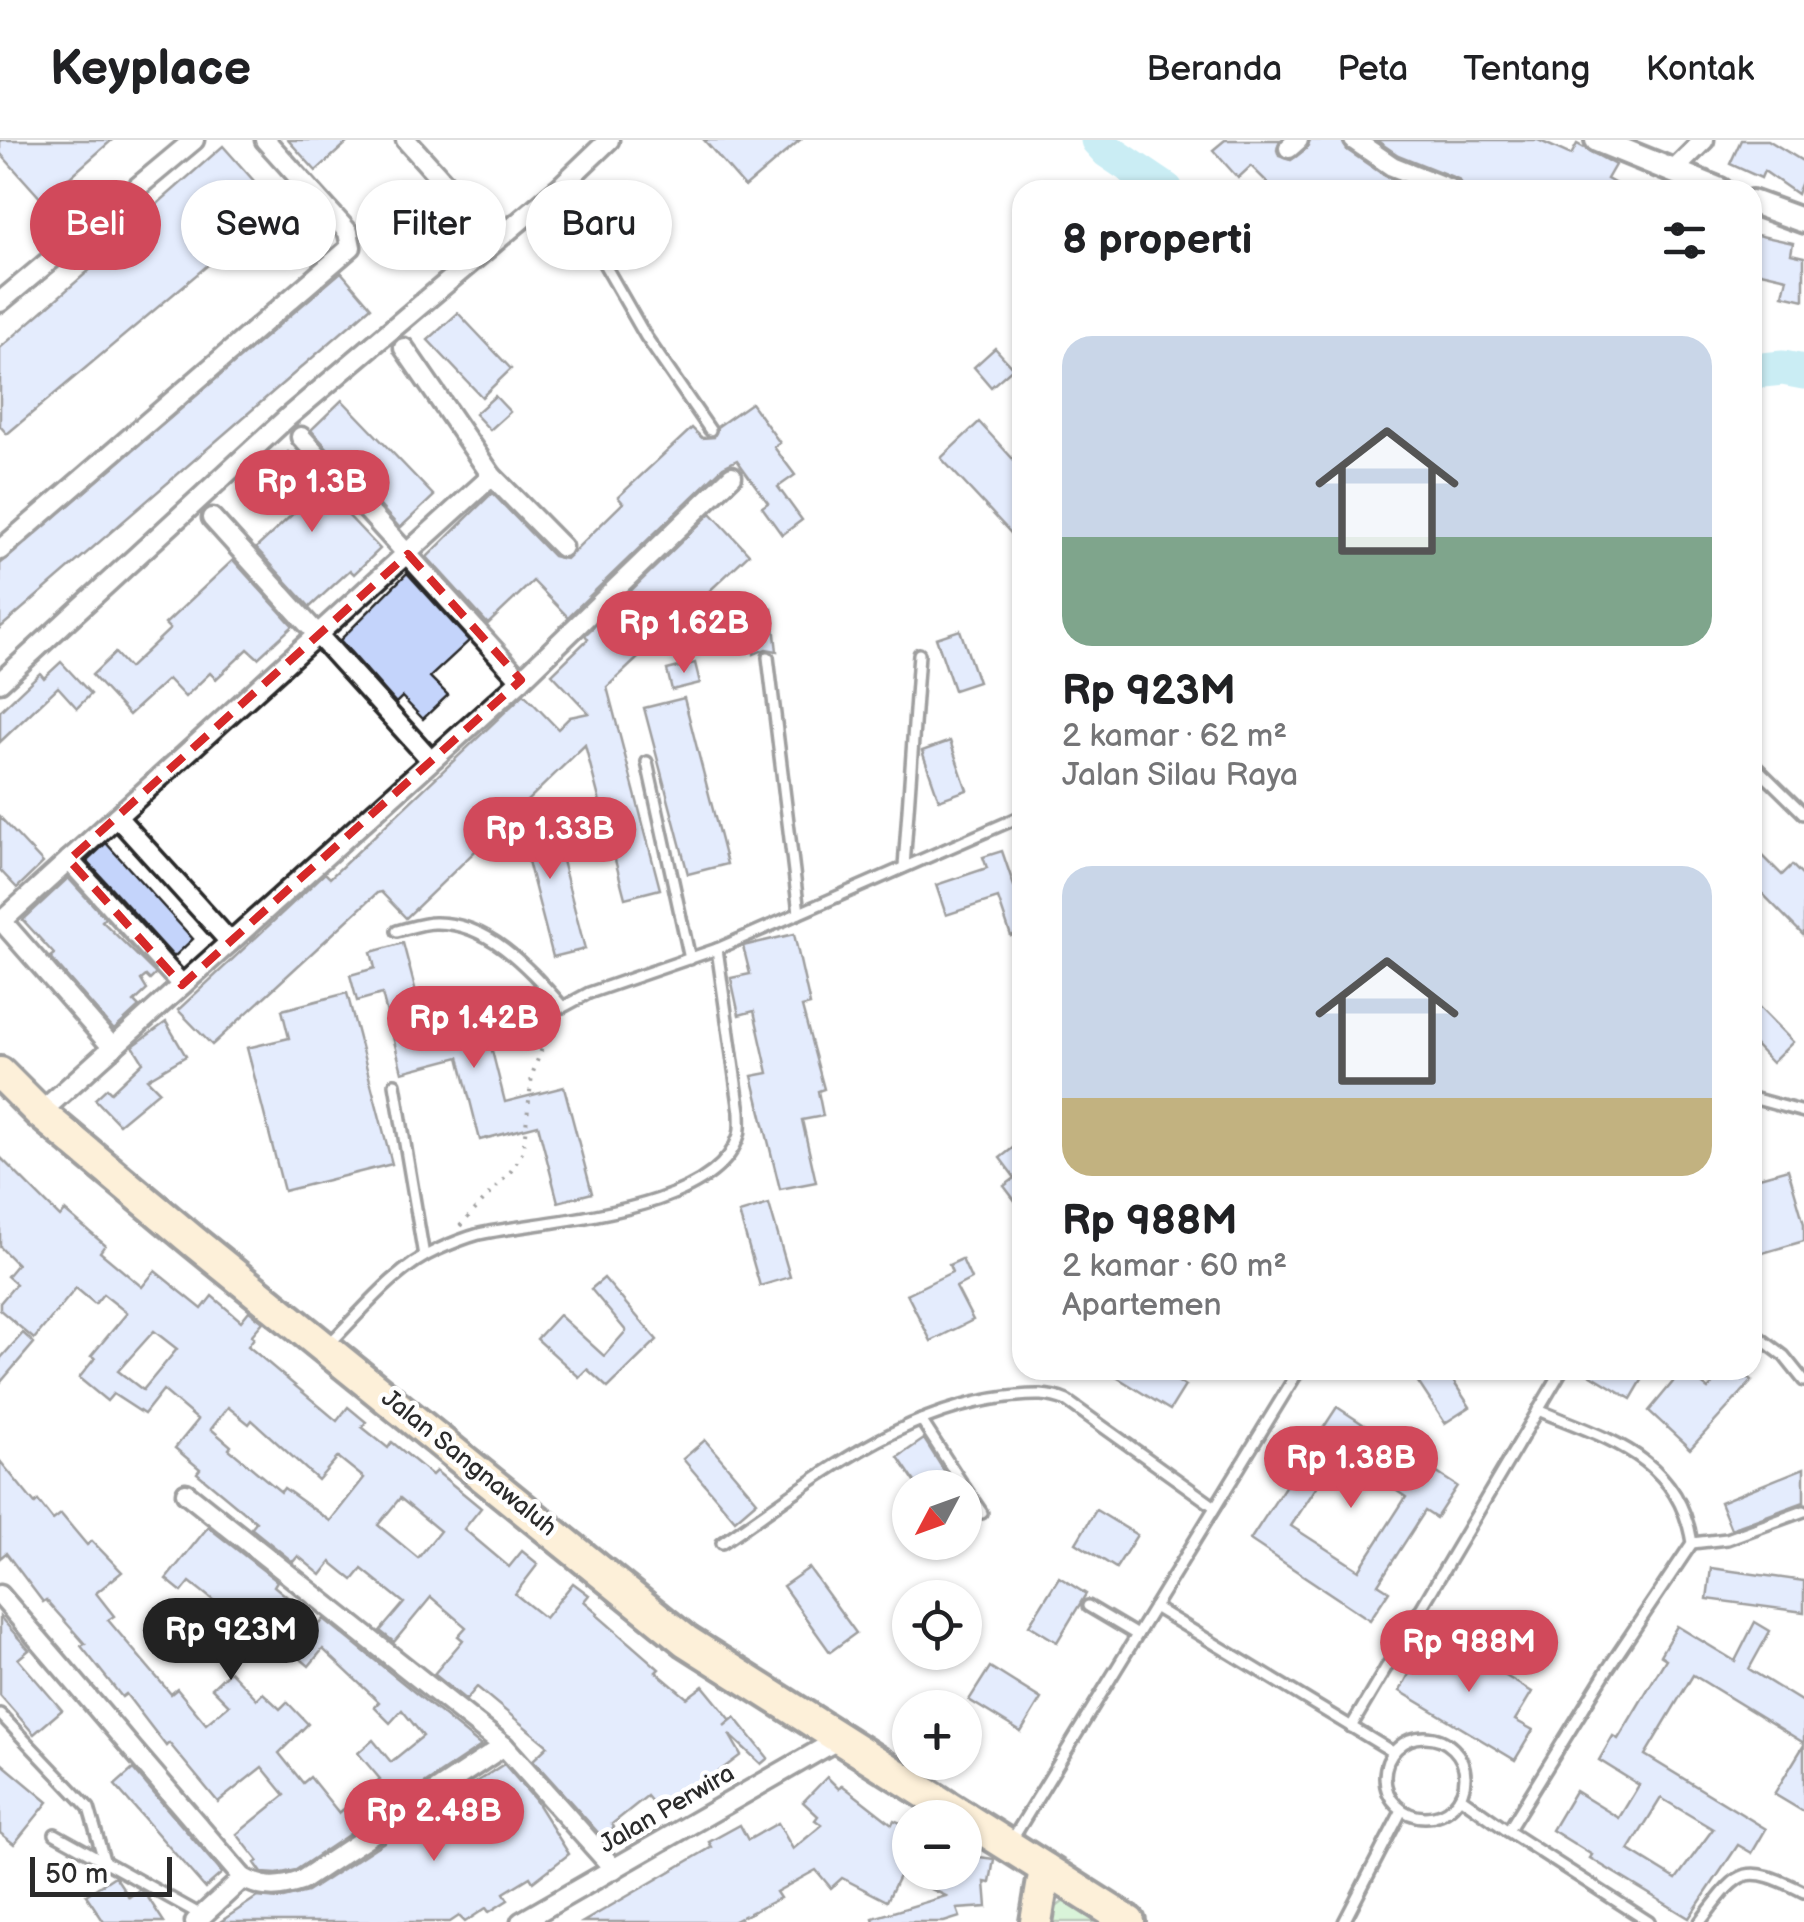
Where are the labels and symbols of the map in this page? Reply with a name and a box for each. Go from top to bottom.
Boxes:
pin: Rp 1.3B [220,450,404,535]
pin: Rp 1.62B [581,591,787,676]
pin: Rp 1.33B [447,797,653,882]
pin: Rp 1.42B [371,986,577,1071]
street label: Jalan Sangnawaluh [375,1383,563,1543]
pin: Rp 1.38B [1248,1426,1454,1511]
north arrow [892,1470,982,1560]
pin: Rp 923M [139,1598,323,1683]
pin: Rp 988M [1377,1610,1561,1695]
street label: Jalan Perwira [594,1758,740,1860]
pin: Rp 2.48B [331,1779,537,1864]
scale bar [30,1852,172,1896]

